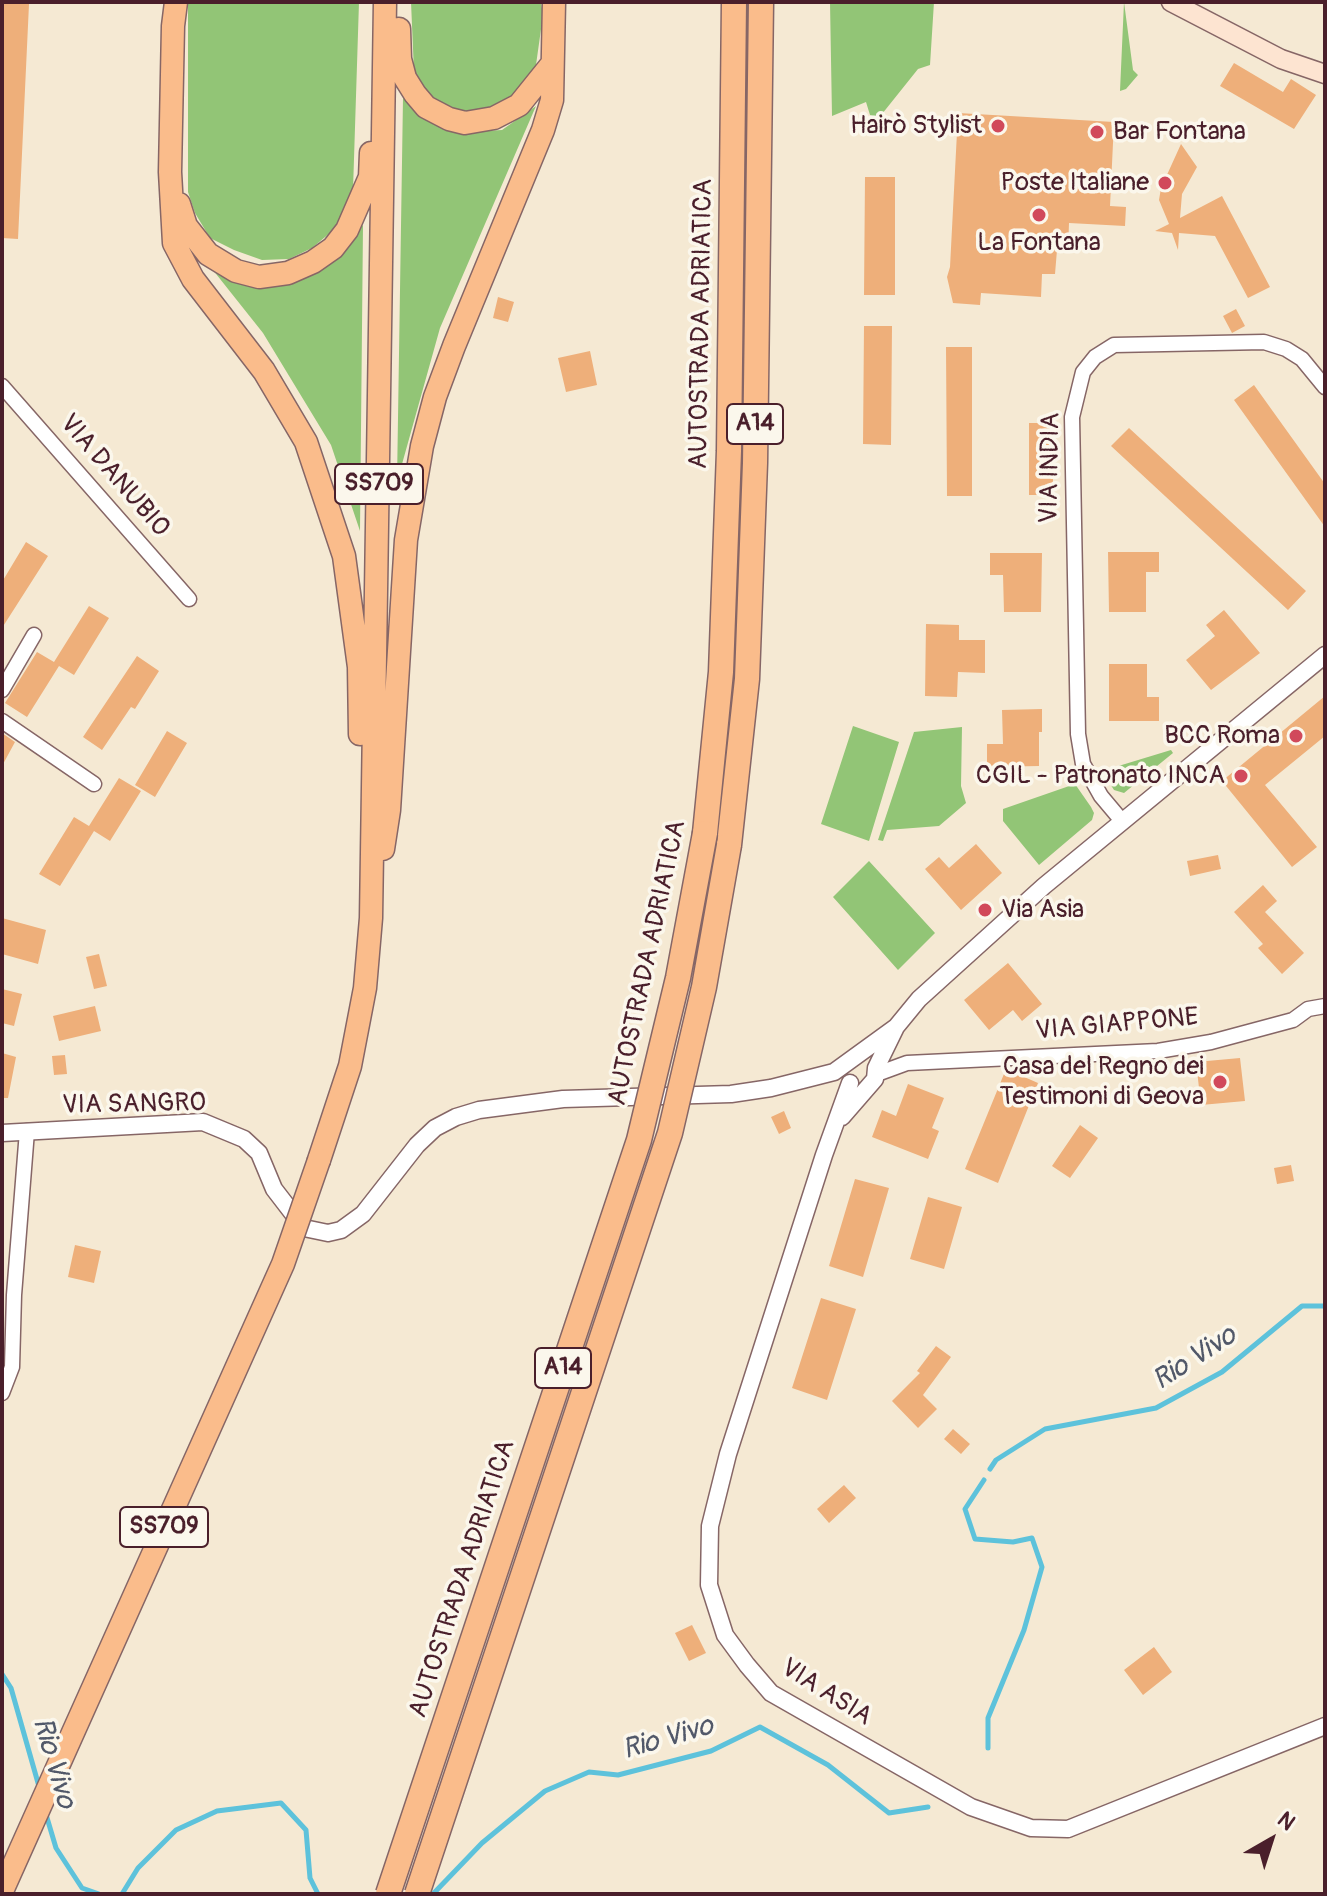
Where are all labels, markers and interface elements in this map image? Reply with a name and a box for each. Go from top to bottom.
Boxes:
place label: Hairò Stylist [850,110,982,142]
place label: Bar Fontana [1113,116,1246,148]
marker: Hairò Stylist [989,117,1007,135]
marker: Bar Fontana [1088,123,1106,141]
place label: Poste Italiane [1001,167,1149,199]
marker: Poste Italiane [1156,174,1174,192]
street label: AUTOSTRADA ADRIATICA [684,179,720,469]
marker: La Fontana [1030,206,1048,224]
place label: La Fontana [977,227,1101,259]
road number: A14 [727,404,783,444]
street label: VIA DANUBIO [52,408,176,544]
street label: VIA INDIA [1034,412,1068,524]
road number: SS709 [335,464,423,504]
place label: BCC Roma [1164,720,1280,752]
marker: BCC Roma [1287,727,1305,745]
place label: CGIL - Patronato INCA [976,760,1225,792]
marker: CGIL - Patronato INCA [1232,767,1250,785]
street label: AUTOSTRADA ADRIATICA [603,818,693,1108]
place label: Via Asia [1001,894,1084,926]
marker: Via Asia [976,901,994,919]
street label: VIA GIAPPONE [1034,1002,1200,1048]
place label: Casa del Regno dei Testimoni di Geova [1000,1051,1204,1112]
marker: Casa del Regno dei Testimoni di Geova [1211,1073,1229,1091]
street label: VIA SANGRO [62,1088,206,1122]
water label: Rio Vivo [1147,1320,1243,1398]
road number: A14 [535,1348,591,1388]
street label: AUTOSTRADA ADRIATICA [403,1436,523,1722]
road number: SS709 [120,1507,208,1547]
street label: VIA ASIA [775,1653,877,1733]
water label: Rio Vivo [619,1710,717,1768]
water label: Rio Vivo [24,1714,82,1812]
north arrow [1231,1800,1311,1880]
text: N [1272,1806,1301,1837]

